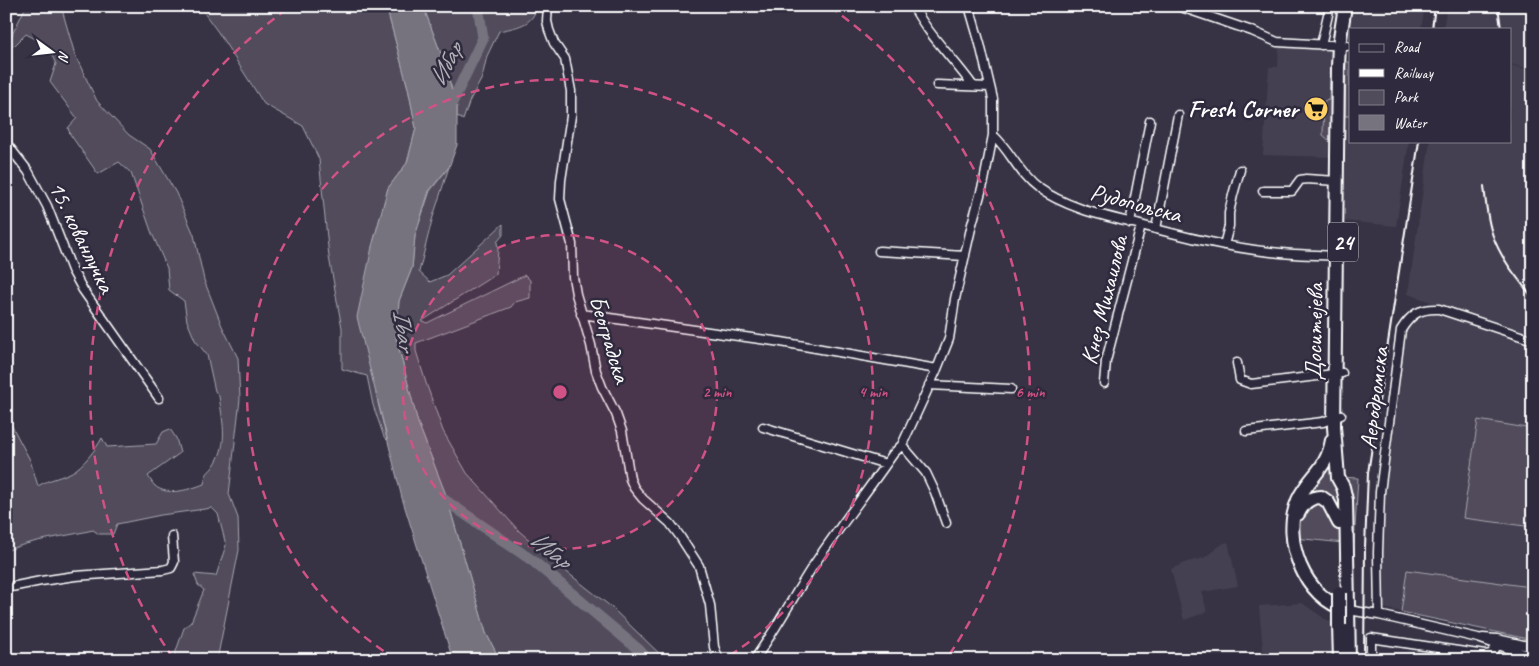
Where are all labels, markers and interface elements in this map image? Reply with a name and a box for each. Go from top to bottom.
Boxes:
north arrow [28,28,78,78]
legend [1349,28,1512,142]
water label: Ибар [422,34,472,91]
text: Road [1394,38,1421,57]
text: N [54,49,73,64]
text: Railway [1394,64,1435,83]
text: Park [1394,88,1419,107]
place label: Fresh Corner [1188,94,1300,124]
supermarket icon: Fresh Corner [1303,96,1329,122]
text: Water [1394,114,1428,133]
street label: 15. кованлучка [42,176,123,299]
street label: Рудопољска [1087,176,1186,230]
road number: 24 [1328,222,1358,262]
street label: Кнез Михаилова [1074,230,1135,368]
street label: Доситејева [1298,282,1330,381]
street label: Београдска [583,292,638,388]
water label: Ibar [385,308,423,357]
street label: Аеродромска [1353,344,1395,451]
centre of rings [551,383,569,401]
text: 2 min [703,383,732,402]
text: 4 min [859,383,888,402]
text: 6 min [1015,383,1046,402]
water label: Ибар [523,524,580,578]

